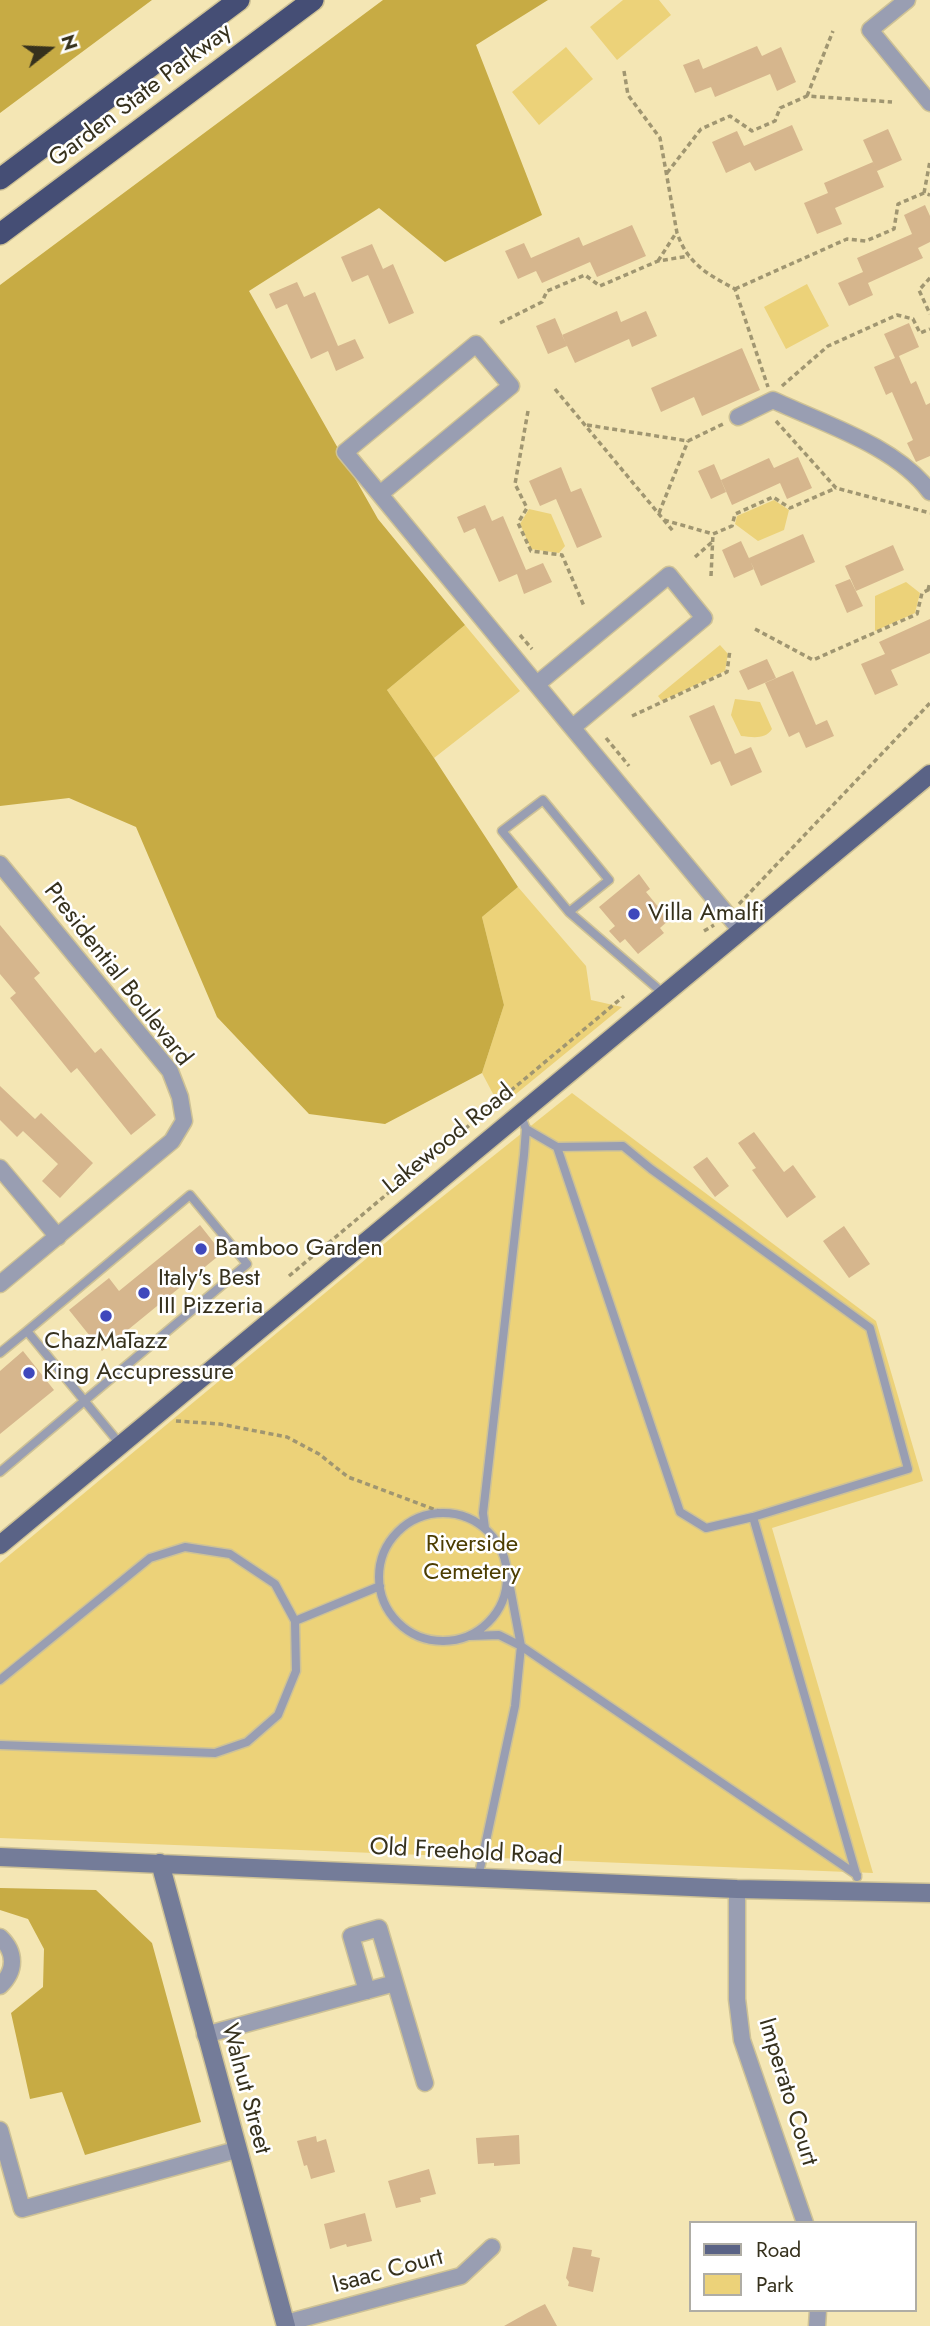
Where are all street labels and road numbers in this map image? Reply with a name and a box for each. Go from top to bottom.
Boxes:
street label: Garden State Parkway [44,18,238,174]
street label: Presidential Boulevard [37,878,197,1072]
street label: Lakewood Road [378,1079,520,1201]
street label: Old Freehold Road [369,1834,563,1872]
street label: Imperato Court [751,2015,823,2169]
street label: Walnut Street [214,2021,276,2157]
street label: Isaac Court [329,2243,447,2301]

